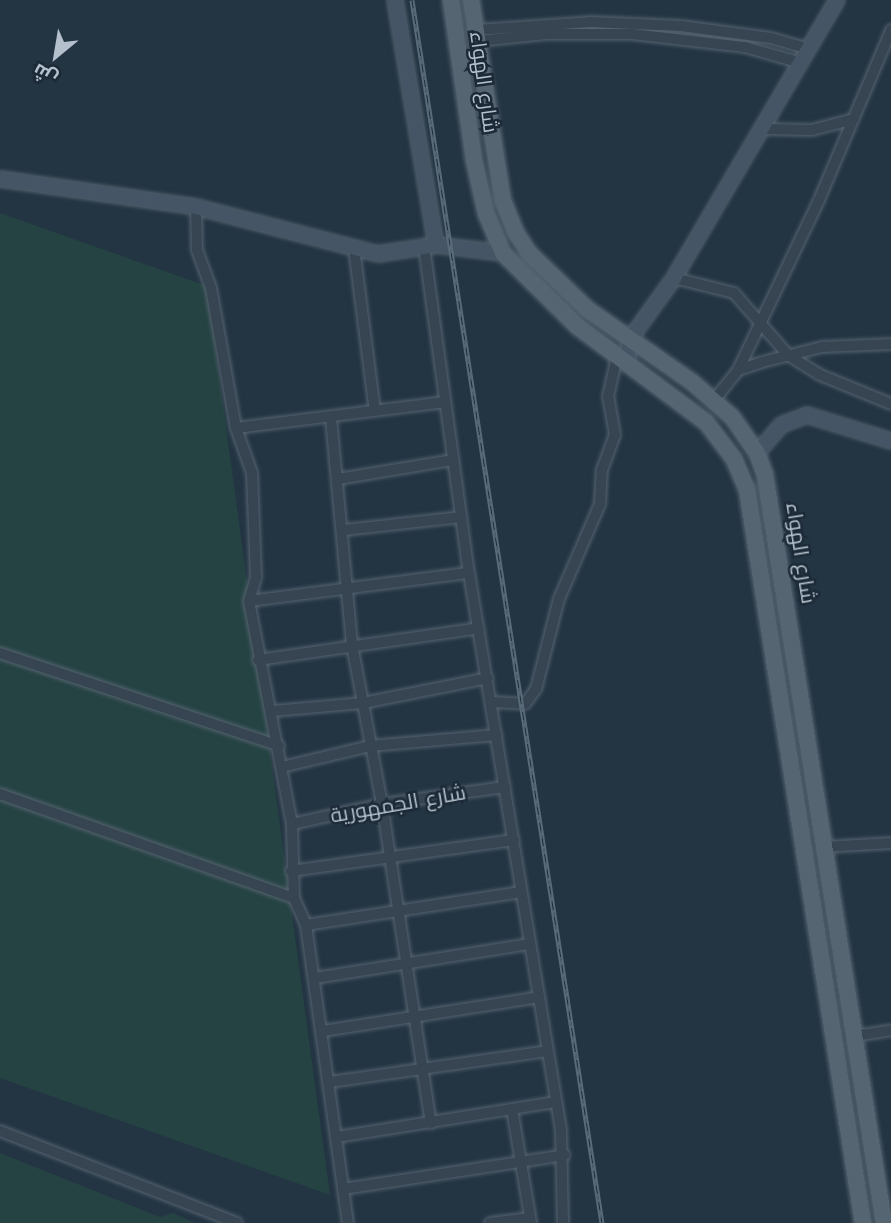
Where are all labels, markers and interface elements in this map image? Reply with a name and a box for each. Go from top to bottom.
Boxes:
north arrow [21,21,91,91]
street label: شارع الهواء [464,30,504,134]
text: ش [29,59,62,91]
street label: شارع الهواء [781,500,821,606]
street label: شارع الجمهورية [328,780,468,828]

